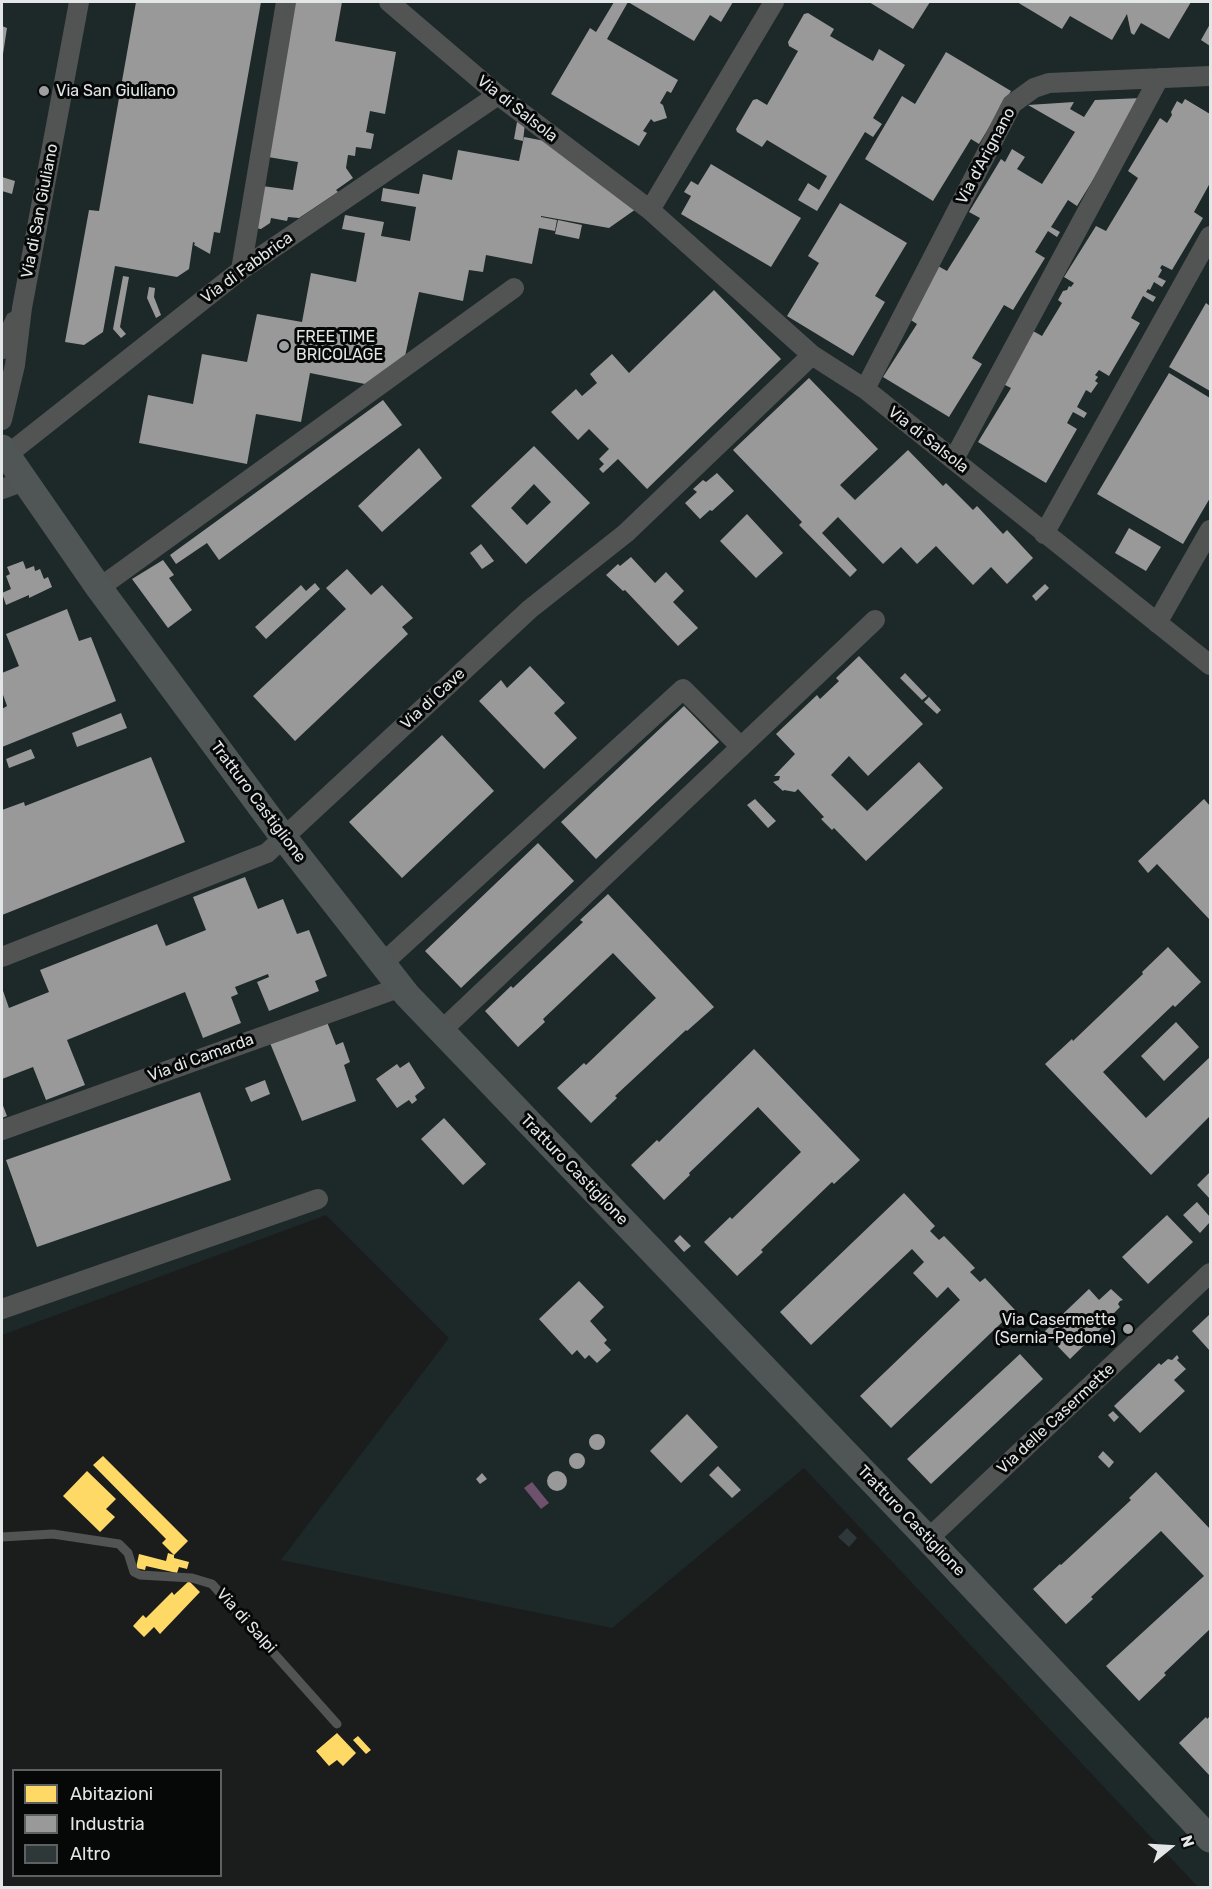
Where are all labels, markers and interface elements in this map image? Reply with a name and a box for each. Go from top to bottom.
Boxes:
street label: Via di Salsola [473,72,561,146]
place label: Via San Giuliano [56,81,175,101]
marker: Via San Giuliano [37,84,51,98]
street label: Via d'Arignano [952,104,1020,208]
street label: Via di San Giuliano [18,142,62,280]
street label: Via di Fabbrica [197,228,297,308]
place label: FREE TIME BRICOLAGE [296,327,383,365]
marker: FREE TIME BRICOLAGE [277,339,291,353]
street label: Via di Salsola [884,403,972,477]
street label: Via di Cave [397,664,469,734]
street label: Tratturo Castiglione [206,738,310,866]
street label: Via di Camarda [145,1030,257,1086]
street label: Tratturo Castiglione [516,1111,632,1229]
place label: Via Casermette (Sernia-Pedone) [995,1310,1116,1348]
marker: Via Casermette (Sernia-Pedone) [1121,1322,1135,1336]
street label: Via delle Casermette [993,1360,1119,1478]
street label: Tratturo Castiglione [853,1462,969,1580]
street label: Via di Salpi [212,1585,280,1657]
legend [12,1769,222,1877]
text: Abitazioni [70,1783,153,1805]
text: Industria [70,1813,145,1835]
north arrow [1140,1817,1200,1877]
text: N [1177,1833,1198,1850]
text: Altro [70,1843,110,1865]

